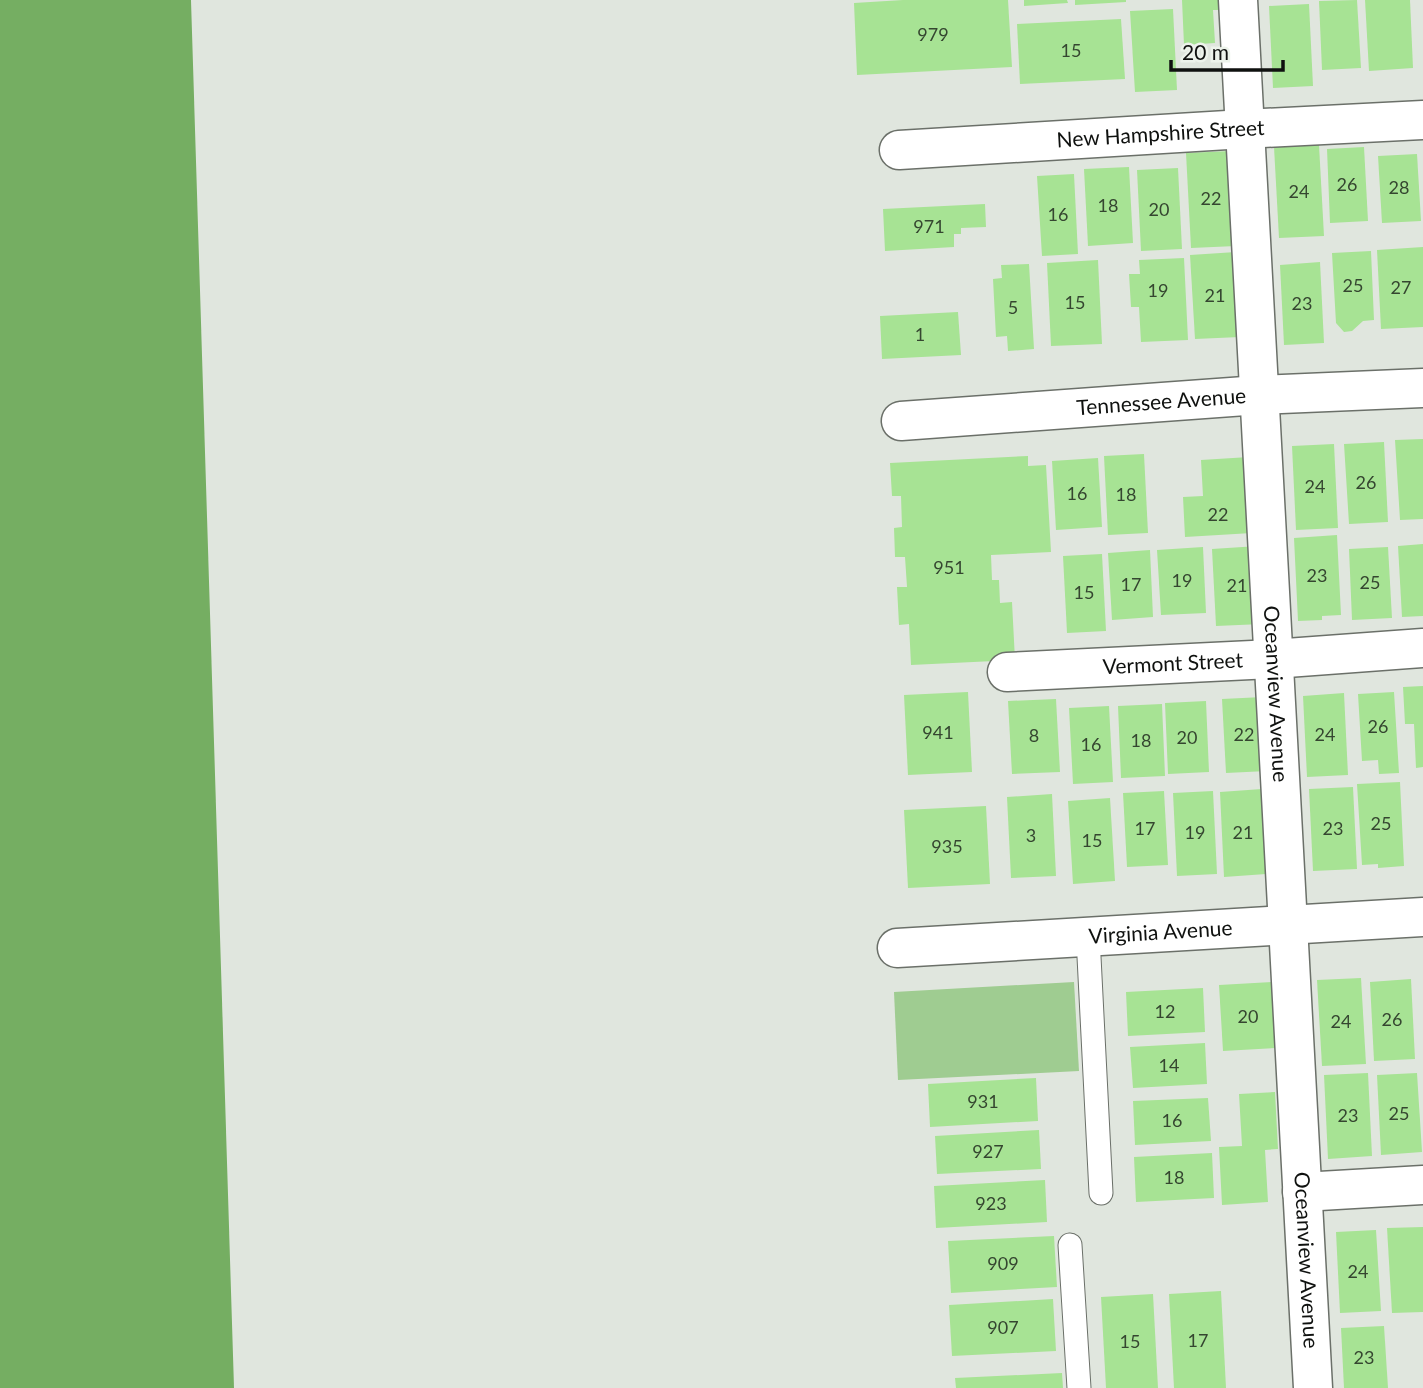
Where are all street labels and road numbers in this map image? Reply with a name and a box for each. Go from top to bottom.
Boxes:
street label: New Hampshire Street [1056,114,1265,151]
street label: Tennessee Avenue [1075,382,1247,419]
street label: Oceanview Avenue [1260,605,1294,783]
street label: Vermont Street [1102,646,1244,678]
street label: Virginia Avenue [1088,914,1233,948]
street label: Oceanview Avenue [1290,1171,1325,1349]

